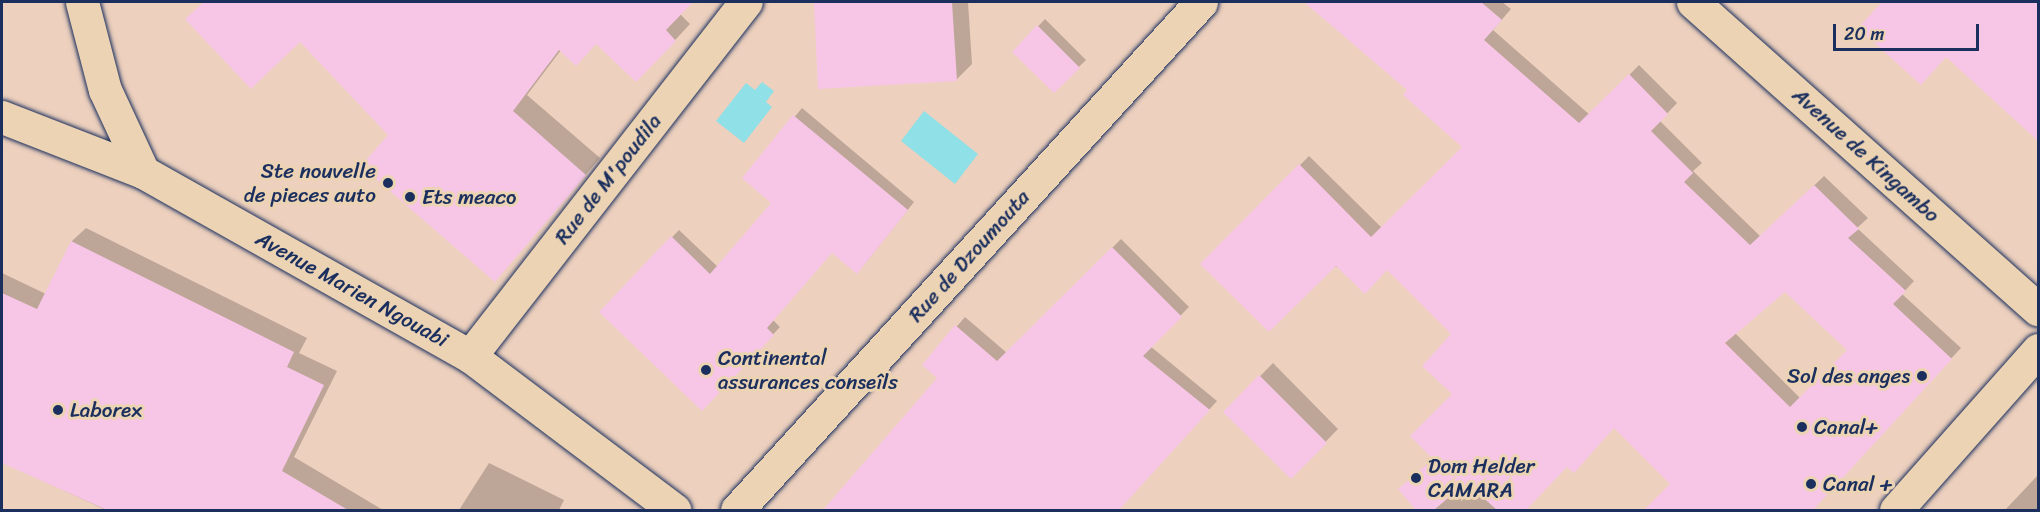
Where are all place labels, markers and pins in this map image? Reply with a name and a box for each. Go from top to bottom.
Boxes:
place label: Ste nouvelle de pieces auto [245,158,376,208]
marker: Ste nouvelle de pieces auto [381,176,395,190]
place label: Ets meaco [422,184,516,210]
marker: Ets meaco [403,190,417,204]
place label: Continental assurances conseîls [718,345,899,395]
marker: Continental assurances conseîls [699,363,713,377]
place label: Sol des anges [1786,363,1910,389]
marker: Sol des anges [1915,369,1929,383]
place label: Laborex [70,397,142,423]
marker: Laborex [51,403,65,417]
place label: Canal+ [1814,414,1878,440]
marker: Canal+ [1795,420,1809,434]
place label: Dom Helder CAMARA [1428,453,1535,503]
marker: Dom Helder CAMARA [1409,471,1423,485]
place label: Canal + [1823,471,1893,497]
marker: Canal + [1804,477,1818,491]

